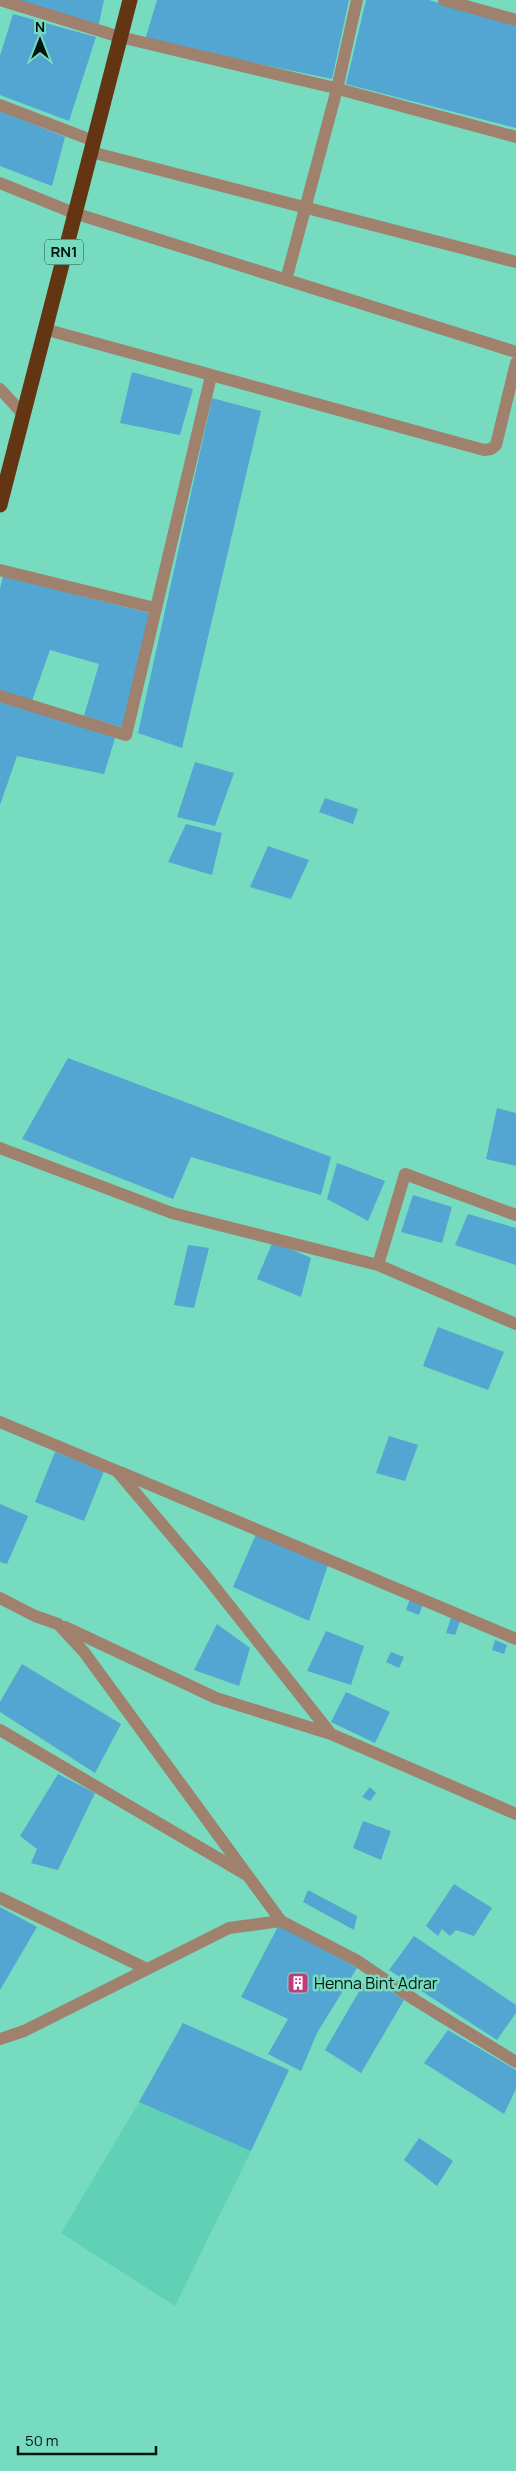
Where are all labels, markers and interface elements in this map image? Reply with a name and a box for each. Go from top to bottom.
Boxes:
north arrow [15,15,65,65]
text: N [35,17,45,36]
road number: RN1 [45,240,83,264]
building icon: Henna Bint Adrar [286,1971,310,1995]
place label: Henna Bint Adrar [314,1972,438,1994]
scale bar [18,2424,155,2456]
text: 50 m [25,2430,59,2451]

